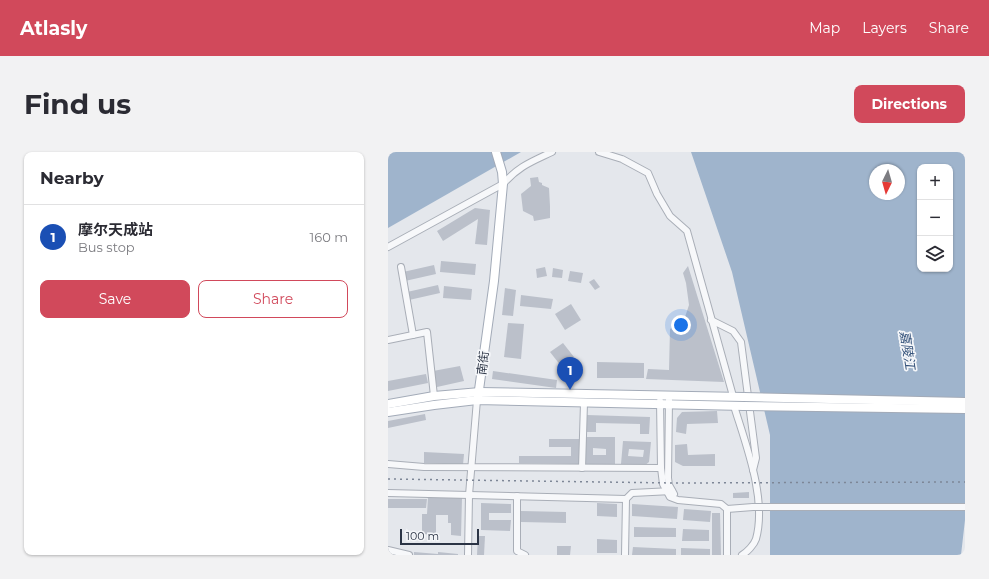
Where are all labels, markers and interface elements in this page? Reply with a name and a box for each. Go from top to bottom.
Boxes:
text: Atlasly [20,17,87,40]
text: Map [809,19,840,37]
text: Layers [862,19,907,37]
text: Share [929,19,969,37]
button: Directions [854,85,965,123]
text: Find us [24,87,131,121]
north arrow [869,164,905,200]
map controls [917,164,953,272]
button: + [917,164,953,200]
text: Nearby [40,168,104,188]
button: − [917,200,953,236]
text: 摩尔天成站 [78,220,153,239]
text: 1 [50,229,56,245]
text: 160 m [310,229,348,245]
button: layers [917,236,953,272]
text: Bus stop [78,239,135,255]
button: Save [40,280,190,318]
button: Share [198,280,348,318]
your location [671,315,691,335]
water label: 嘉陵江 [897,329,919,372]
street label: 南街 [474,350,491,376]
pin: 1 [557,357,583,390]
scale bar [400,527,479,546]
text: 100 m [406,529,439,543]

